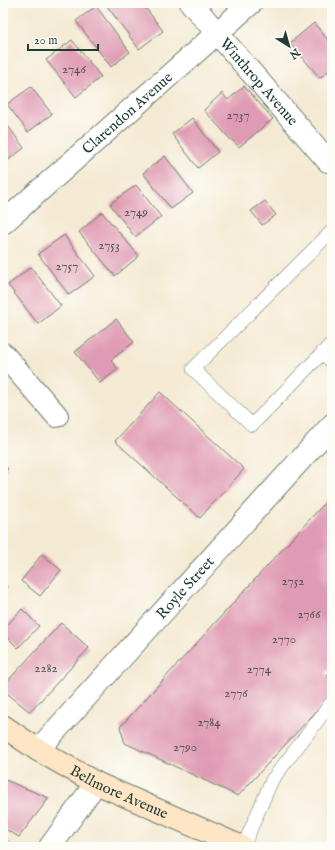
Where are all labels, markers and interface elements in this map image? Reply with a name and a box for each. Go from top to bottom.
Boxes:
scale bar [28,26,98,52]
north arrow [269,26,309,66]
text: 20 m [34,33,57,48]
street label: Winthrop Avenue [215,34,302,130]
text: N [286,44,303,62]
house number: 2746 [62,61,86,78]
street label: Clarendon Avenue [78,68,177,158]
house number: 2737 [227,107,249,124]
house number: 2749 [124,204,148,221]
house number: 2753 [98,237,120,254]
house number: 2757 [56,258,78,275]
street label: Royle Street [152,553,219,623]
house number: 2752 [282,573,304,590]
house number: 2766 [297,606,321,623]
house number: 2770 [272,631,296,648]
house number: 2282 [34,660,58,677]
house number: 2774 [247,661,272,678]
house number: 2776 [224,685,248,702]
house number: 2784 [197,714,221,731]
house number: 2790 [173,739,197,756]
street label: Bellmore Avenue [66,761,171,823]

